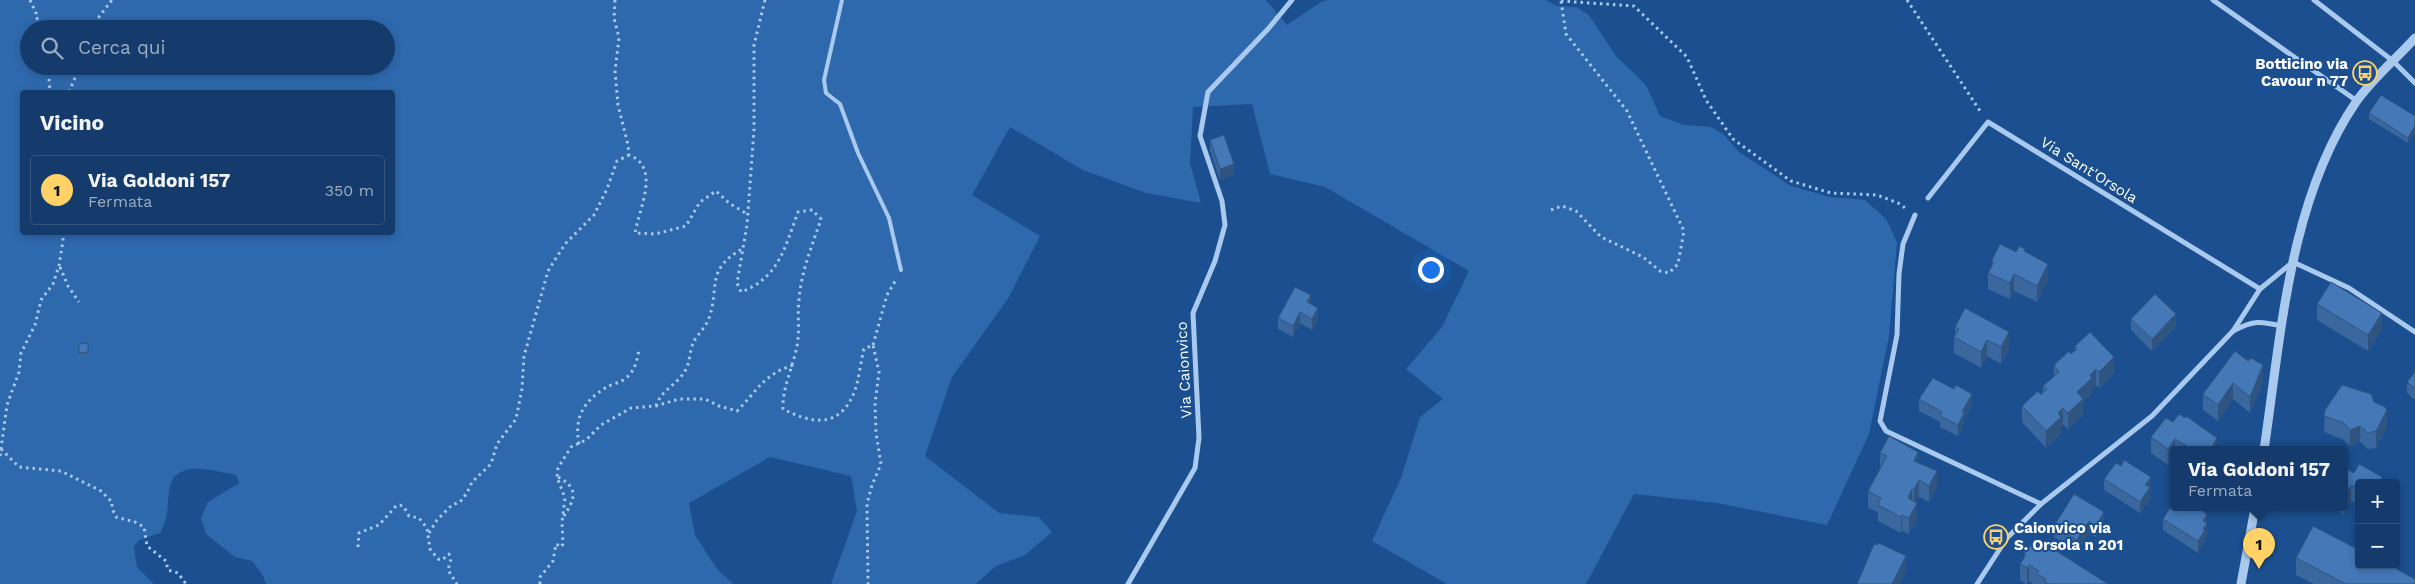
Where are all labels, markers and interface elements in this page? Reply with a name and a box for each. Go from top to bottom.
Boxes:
search box [20,20,395,75]
icon: search [38,34,66,62]
text: Cerca qui [78,36,166,59]
place label: Botticino via Cavour n 77 [2255,55,2348,90]
bus stop icon: Botticino via Cavour n 77 [2352,60,2378,86]
text: Vicino [40,110,104,135]
street label: Via Sant'Orsola [2037,133,2141,207]
text: Via Goldoni 157 [88,169,230,192]
text: 1 [54,181,60,200]
text: 350 m [325,181,374,200]
text: Fermata [88,192,152,211]
your location [1418,257,1444,283]
street label: Via Caionvico [1172,321,1196,419]
popup [2170,446,2348,511]
text: Via Goldoni 157 [2188,458,2330,481]
map controls [2355,479,2400,569]
button: + [2355,479,2400,524]
text: Fermata [2188,481,2252,500]
place label: Caionvico via S. Orsola n 201 [2014,519,2123,554]
bus stop icon: Caionvico via S. Orsola n 201 [1983,524,2009,550]
button: − [2355,524,2400,569]
pin: 1 [2243,528,2275,569]

